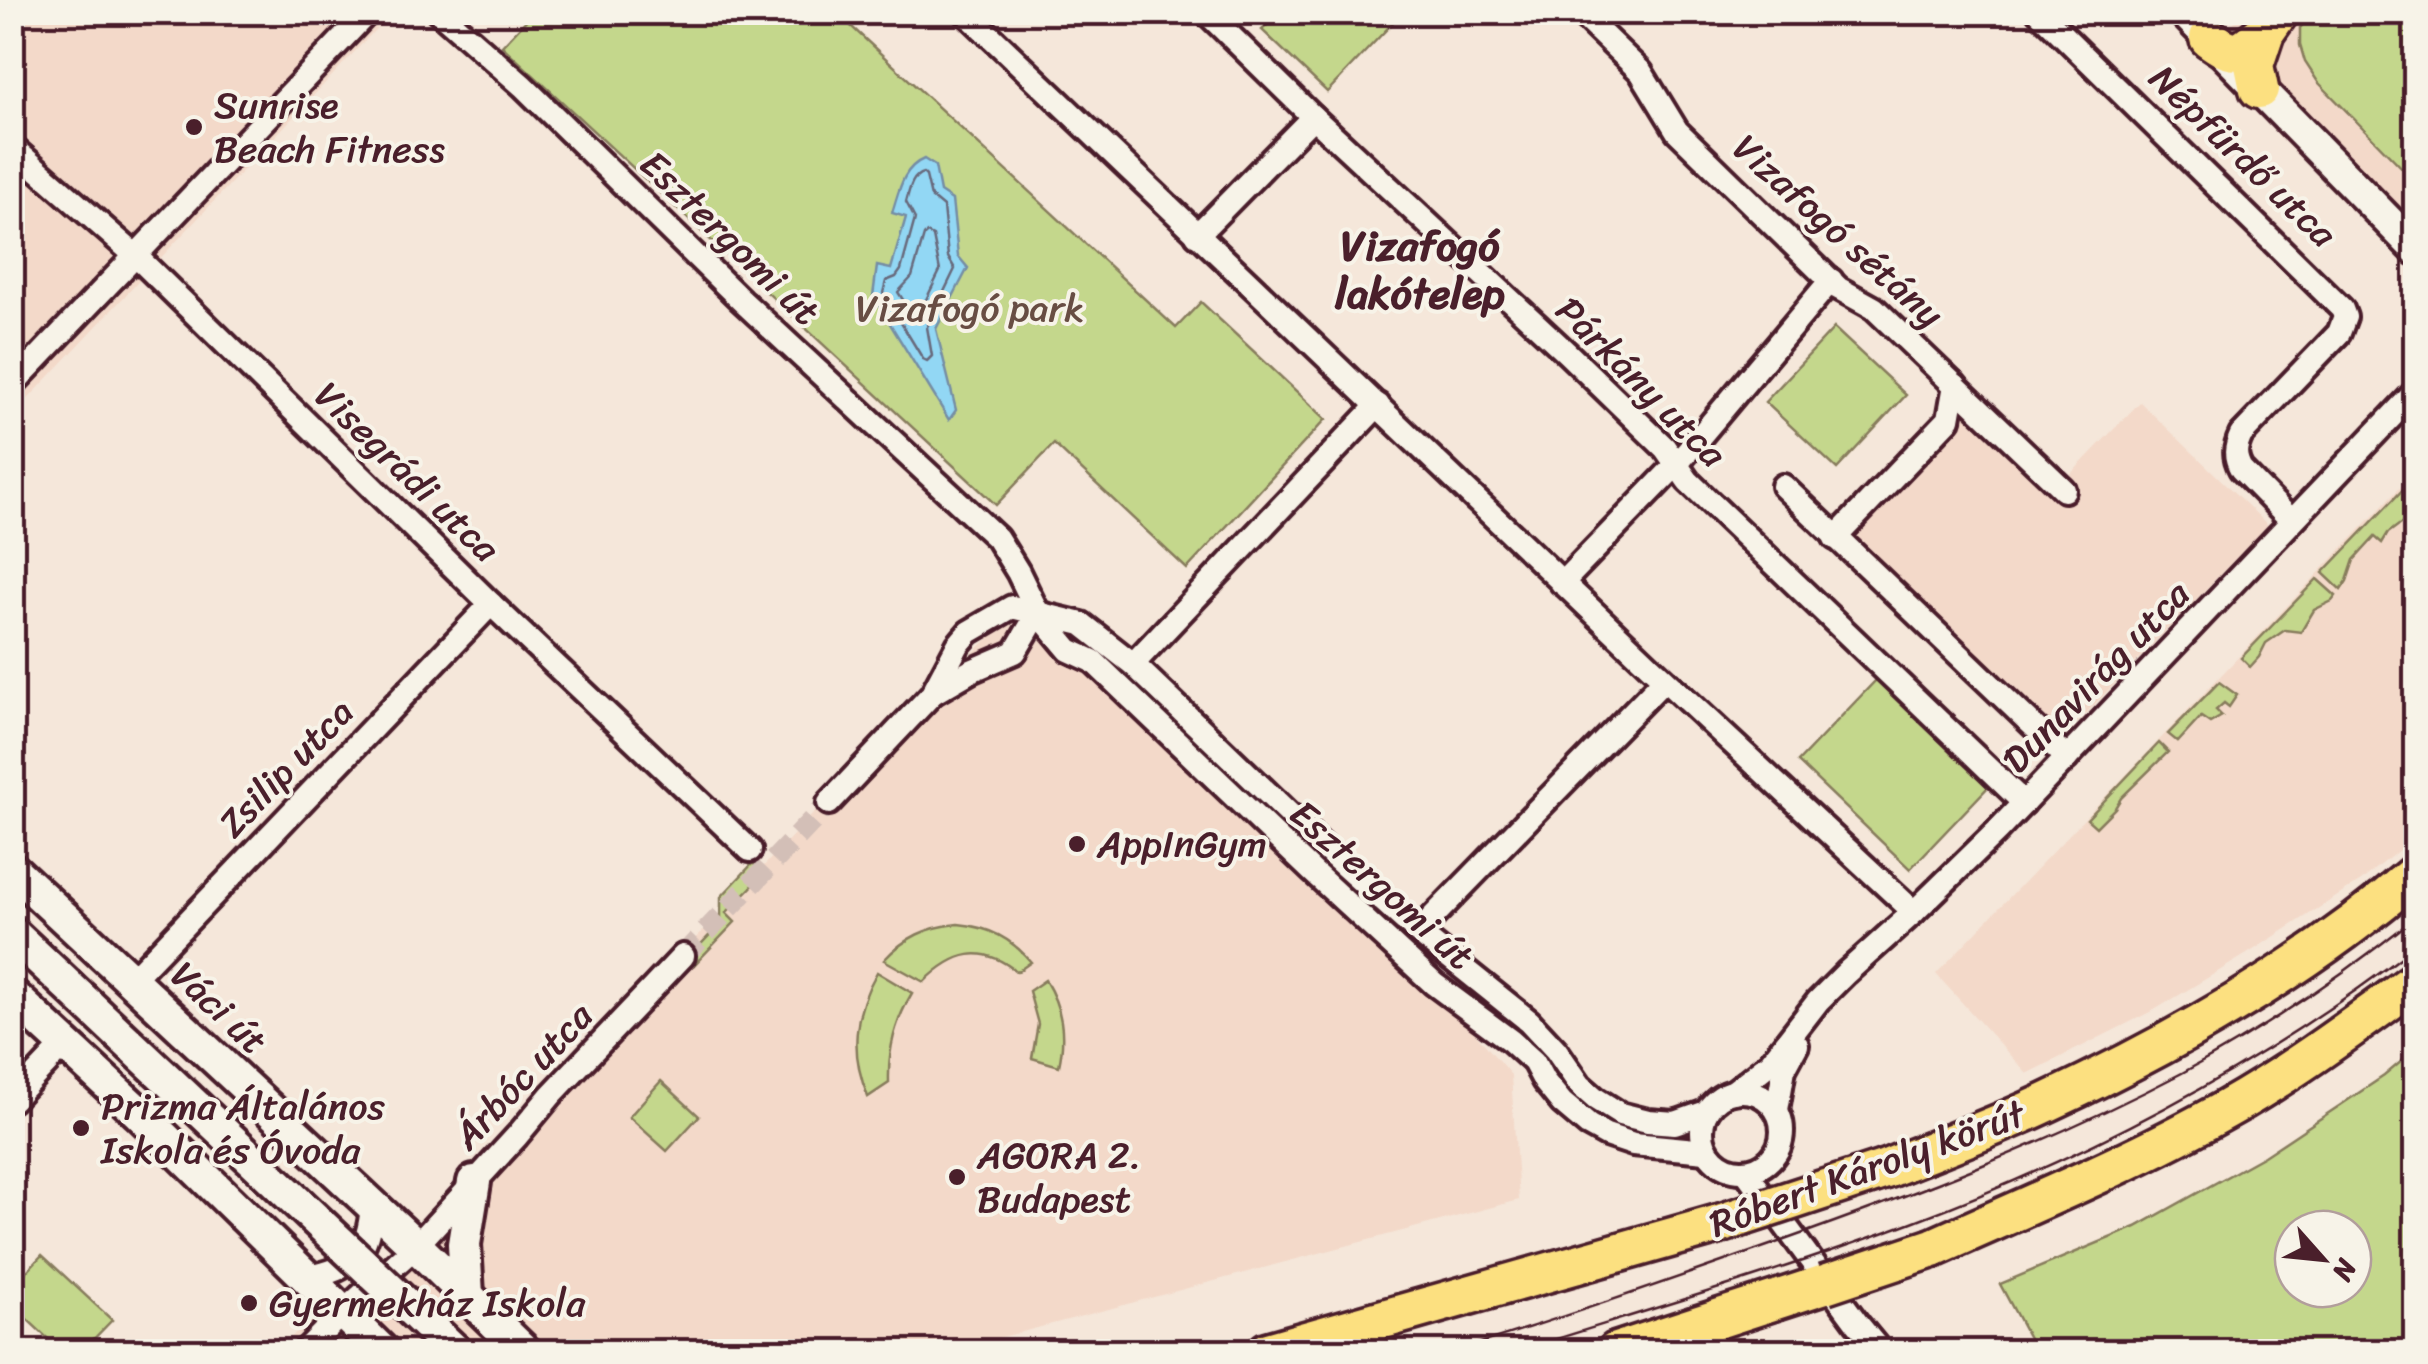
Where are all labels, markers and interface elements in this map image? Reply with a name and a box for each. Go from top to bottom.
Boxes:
street label: Népfürdő utca [2132,48,2354,265]
place label: Sunrise Beach Fitness [214,72,445,183]
marker: Sunrise Beach Fitness [183,116,205,138]
street label: Vizafogó sétány [1716,117,1960,345]
street label: Esztergomi út [623,133,837,343]
district label: Vizafogó lakótelep [1334,209,1505,331]
park label: Vizafogó park [856,275,1084,342]
street label: Párkány utca [1539,280,1744,485]
street label: Visegrádi utca [298,365,517,580]
street label: Dunavirág utca [1985,563,2207,790]
street label: Zsilip utca [201,682,371,854]
street label: Esztergomi út [1273,782,1491,988]
place label: AppInGym [1096,811,1267,878]
marker: AppInGym [1066,833,1088,855]
street label: Váci út [154,944,284,1072]
street label: Árbóc utca [435,985,611,1167]
place label: Prizma Általános Iskola és Óvoda [100,1073,385,1184]
street label: Róbert Károly körút [1700,1080,2036,1257]
marker: Prizma Általános Iskola és Óvoda [70,1117,92,1139]
place label: AGORA 2. Budapest [976,1122,1141,1233]
marker: AGORA 2. Budapest [946,1166,968,1188]
north arrow [2273,1209,2373,1309]
text: N [2318,1249,2372,1290]
place label: Gyermekház Iskola [269,1270,586,1337]
marker: Gyermekház Iskola [238,1292,260,1314]

